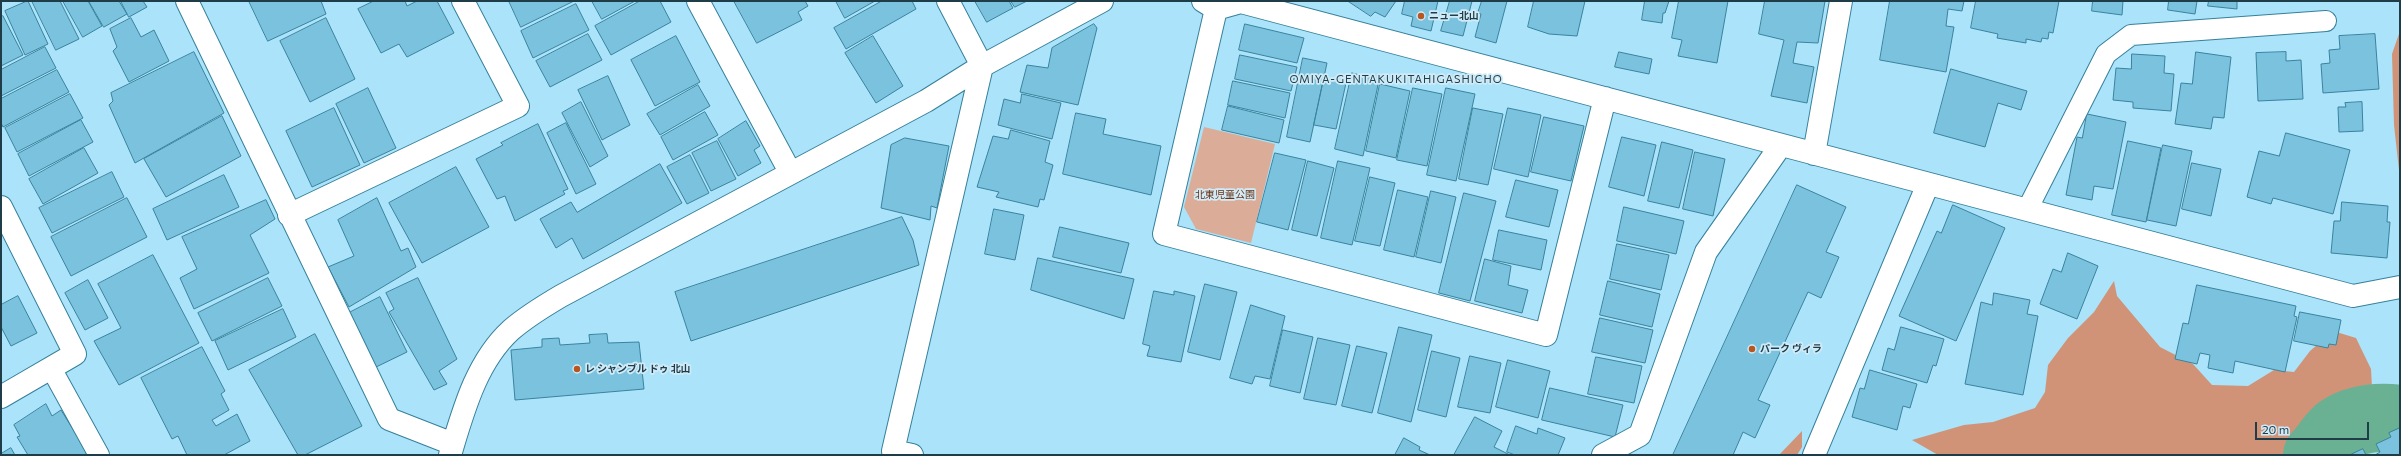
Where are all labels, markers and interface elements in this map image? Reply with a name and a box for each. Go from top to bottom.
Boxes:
place label: ニュー北山 [1429,10,1479,22]
marker: ニュー北山 [1416,11,1426,21]
district label: OMIYA-GENTAKUKITAHIGASHICHO [1289,72,1503,86]
park label: 北東児童公園 [1195,189,1255,201]
place label: パーク ヴィラ [1760,343,1822,355]
marker: パーク ヴィラ [1747,344,1757,354]
place label: レ シャンブル ドゥ 北山 [585,363,691,375]
marker: レ シャンブル ドゥ 北山 [572,364,582,374]
scale bar [2257,414,2371,440]
text: 20 m [2262,422,2289,436]

